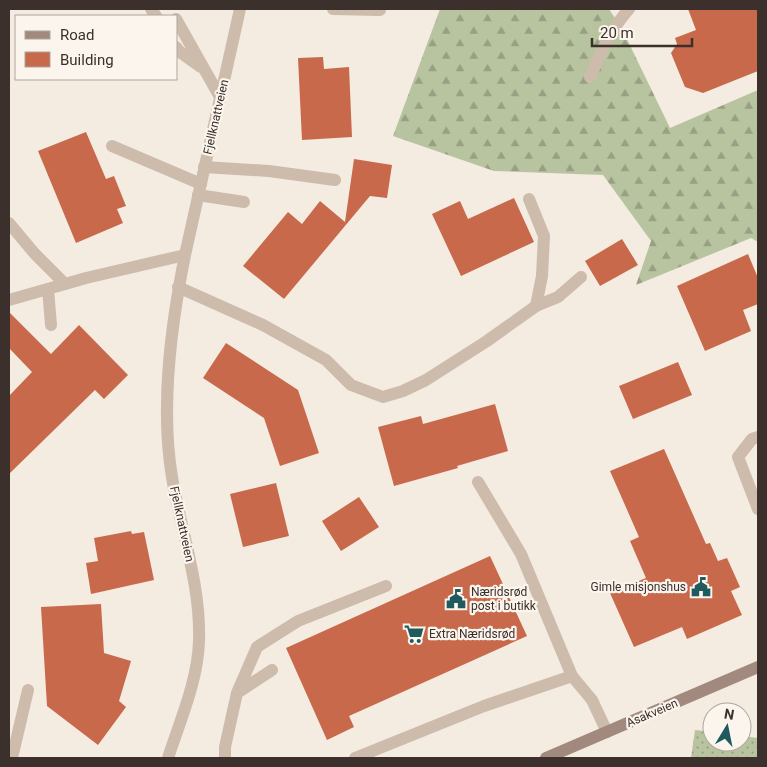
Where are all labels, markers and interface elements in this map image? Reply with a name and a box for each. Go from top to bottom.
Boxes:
legend [15,15,178,80]
scale bar [592,15,692,47]
text: 20 m [600,24,634,42]
text: Road [60,26,94,44]
text: Building [60,51,114,69]
street label: Fjellknattveien [201,78,231,156]
street label: Fjellknattveien [167,485,197,563]
public building icon: Gimle misjonshus [690,576,712,598]
place label: Gimle misjonshus [591,580,686,594]
place label: Næridsrød post i butikk [471,585,537,613]
public building icon: Næridsrød post i butikk [445,588,467,610]
supermarket icon: Extra Næridsrød [403,623,425,645]
place label: Extra Næridsrød [429,627,515,641]
street label: Asakveien [624,696,680,730]
north arrow [702,702,752,752]
text: N [723,705,736,723]

